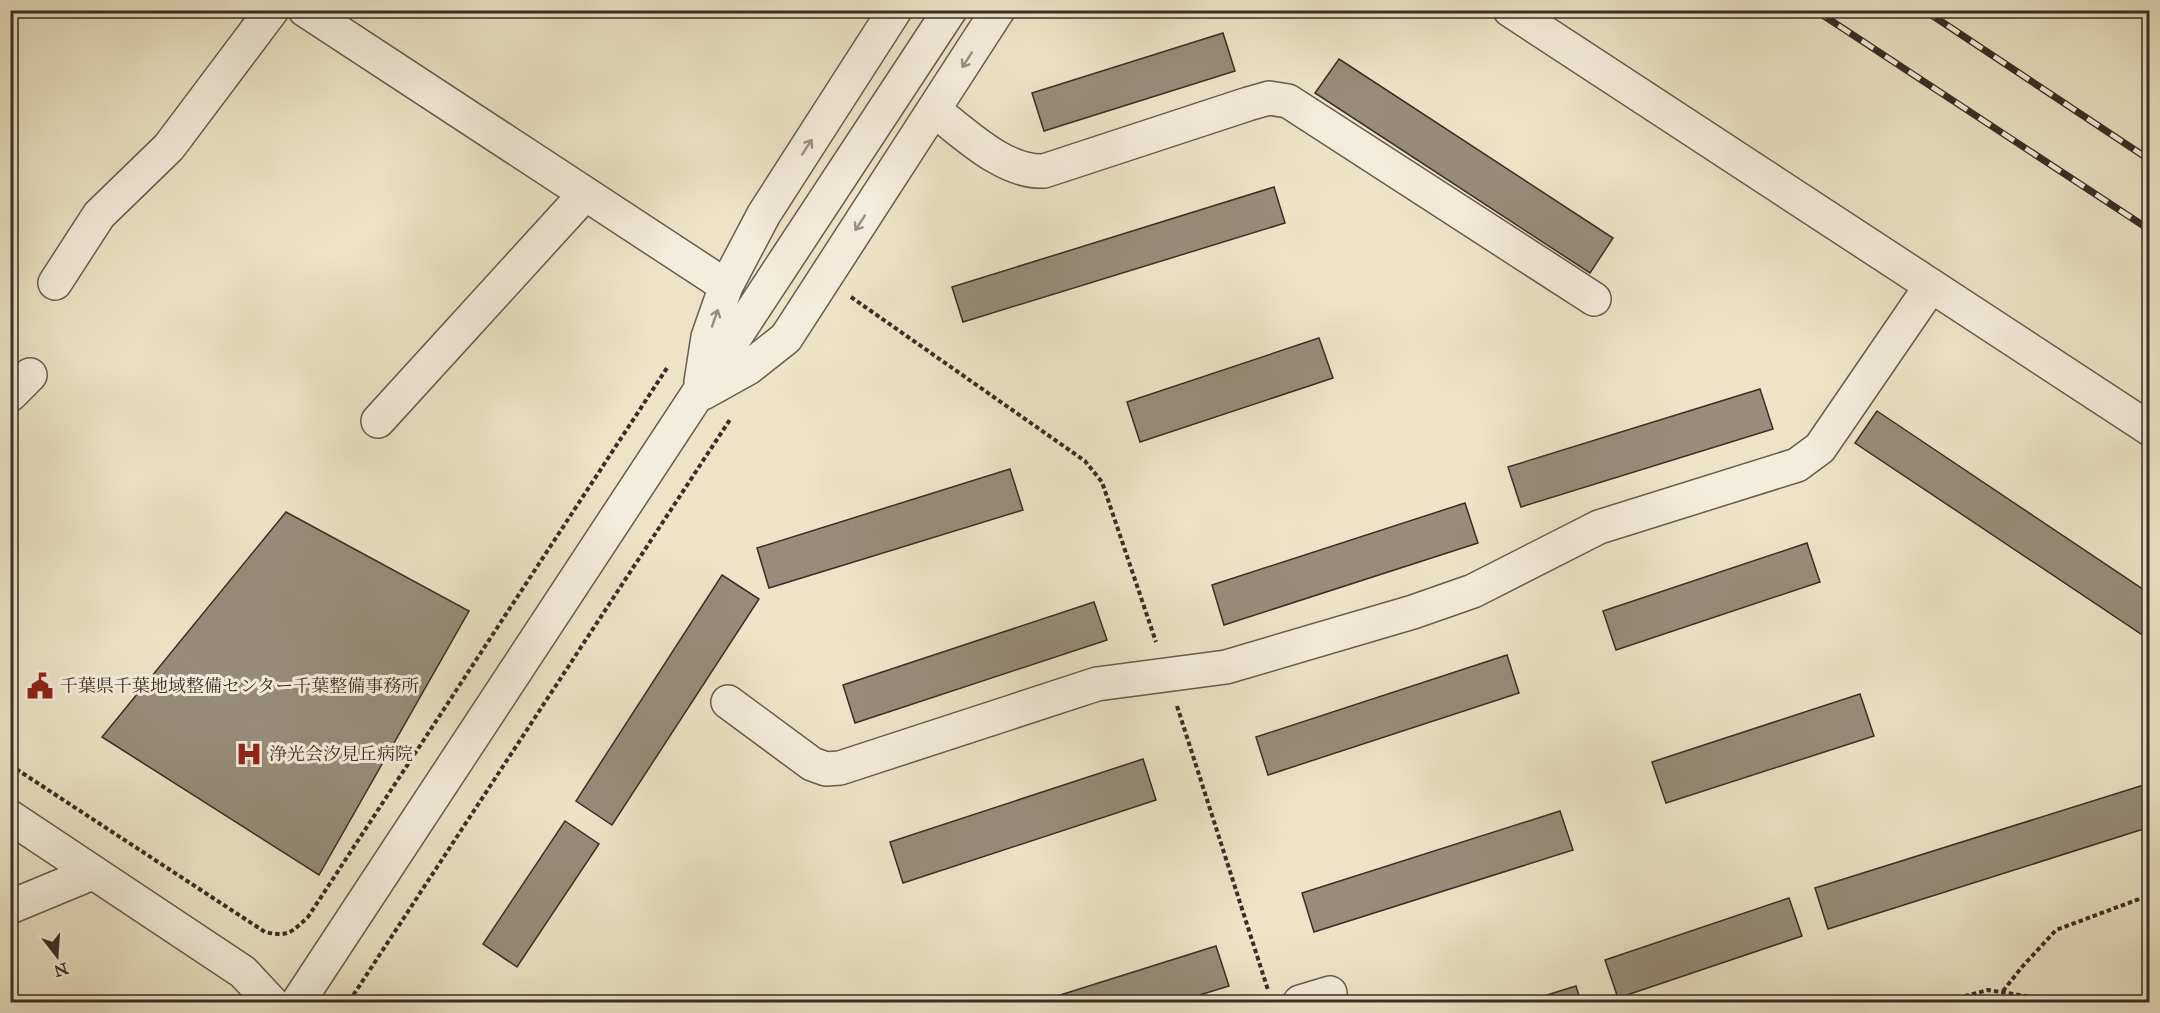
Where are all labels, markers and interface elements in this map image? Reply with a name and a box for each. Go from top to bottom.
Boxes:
one-way arrow [960,51,973,68]
one-way arrow [801,139,813,156]
one-way arrow [854,214,866,231]
one-way arrow [710,309,721,328]
public building icon: 千葉県千葉地域整備センター千葉整備事務所 [25,671,55,701]
place label: 千葉県千葉地域整備センター千葉整備事務所 [60,675,419,697]
hospital icon: 浄光会汐見丘病院 [234,739,264,769]
place label: 浄光会汐見丘病院 [269,743,413,765]
north arrow [27,926,87,986]
text: N [52,959,71,981]

